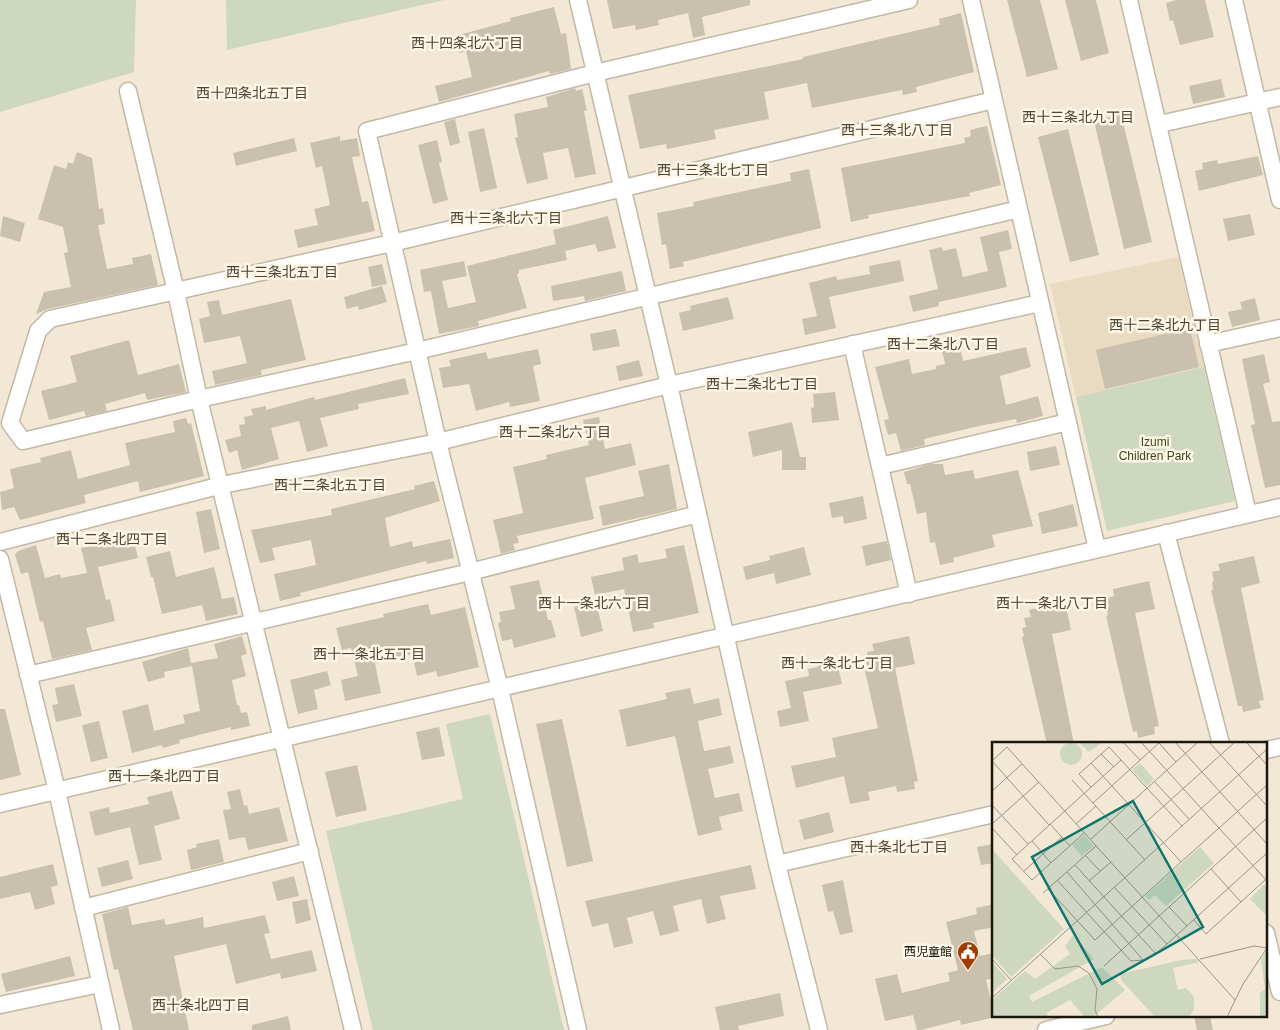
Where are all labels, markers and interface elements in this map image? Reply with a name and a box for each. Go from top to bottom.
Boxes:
district label: 西十四条北六丁目 [411,35,523,51]
district label: 西十四条北五丁目 [196,85,308,101]
district label: 西十三条北九丁目 [1022,109,1134,125]
district label: 西十三条北八丁目 [841,122,953,138]
district label: 西十三条北七丁目 [657,162,769,178]
district label: 西十三条北六丁目 [450,210,562,226]
district label: 西十三条北五丁目 [226,264,338,280]
district label: 西十二条北九丁目 [1109,317,1221,333]
district label: 西十二条北八丁目 [887,336,999,352]
district label: 西十二条北七丁目 [706,376,818,392]
district label: 西十二条北六丁目 [499,424,611,440]
park label: Izumi Children Park [1119,435,1192,463]
district label: 西十二条北五丁目 [274,477,386,493]
district label: 西十二条北四丁目 [56,531,168,547]
district label: 西十一条北六丁目 [538,595,650,611]
district label: 西十一条北八丁目 [996,595,1108,611]
district label: 西十一条北五丁目 [313,646,425,662]
district label: 西十一条北七丁目 [781,655,893,671]
inset map [992,742,1268,1018]
district label: 西十一条北四丁目 [108,768,220,784]
district label: 西十条北七丁目 [850,839,948,855]
public building icon: 西児童館 [956,940,980,971]
place label: 西児童館 [904,945,952,959]
district label: 西十条北四丁目 [152,997,250,1013]

